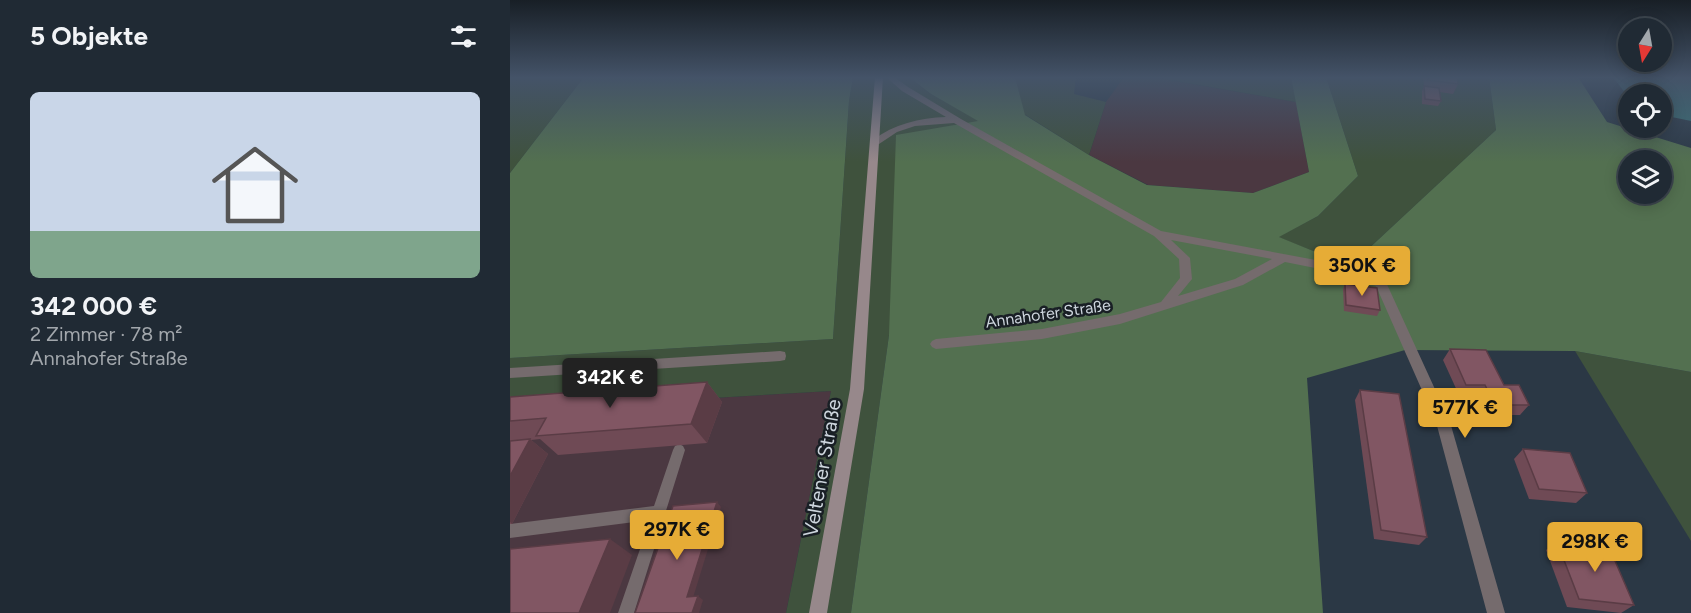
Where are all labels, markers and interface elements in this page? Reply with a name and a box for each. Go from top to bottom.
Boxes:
north arrow [1618,18,1672,72]
map controls [1618,18,1672,204]
text: 5 Objekte [30,20,148,52]
icon: filters [447,20,480,53]
button: locate [1618,84,1672,138]
icon: home [201,131,309,239]
button: layers [1618,150,1672,204]
pin: 350K € [1313,246,1411,297]
text: 350K € [1328,253,1396,277]
text: 342 000 € [30,290,157,322]
street label: Annahofer Straße [984,295,1112,332]
text: 2 Zimmer · 78 m² [30,322,182,346]
text: Annahofer Straße [30,346,188,370]
pin: 342K € [561,358,659,409]
text: 342K € [576,365,644,389]
pin: 577K € [1416,388,1514,439]
text: 577K € [1432,395,1498,419]
street label: Veltener Straße [798,397,846,539]
pin: 297K € [628,510,726,561]
text: 297K € [644,517,710,541]
pin: 298K € [1546,522,1644,573]
text: 298K € [1561,529,1629,553]

